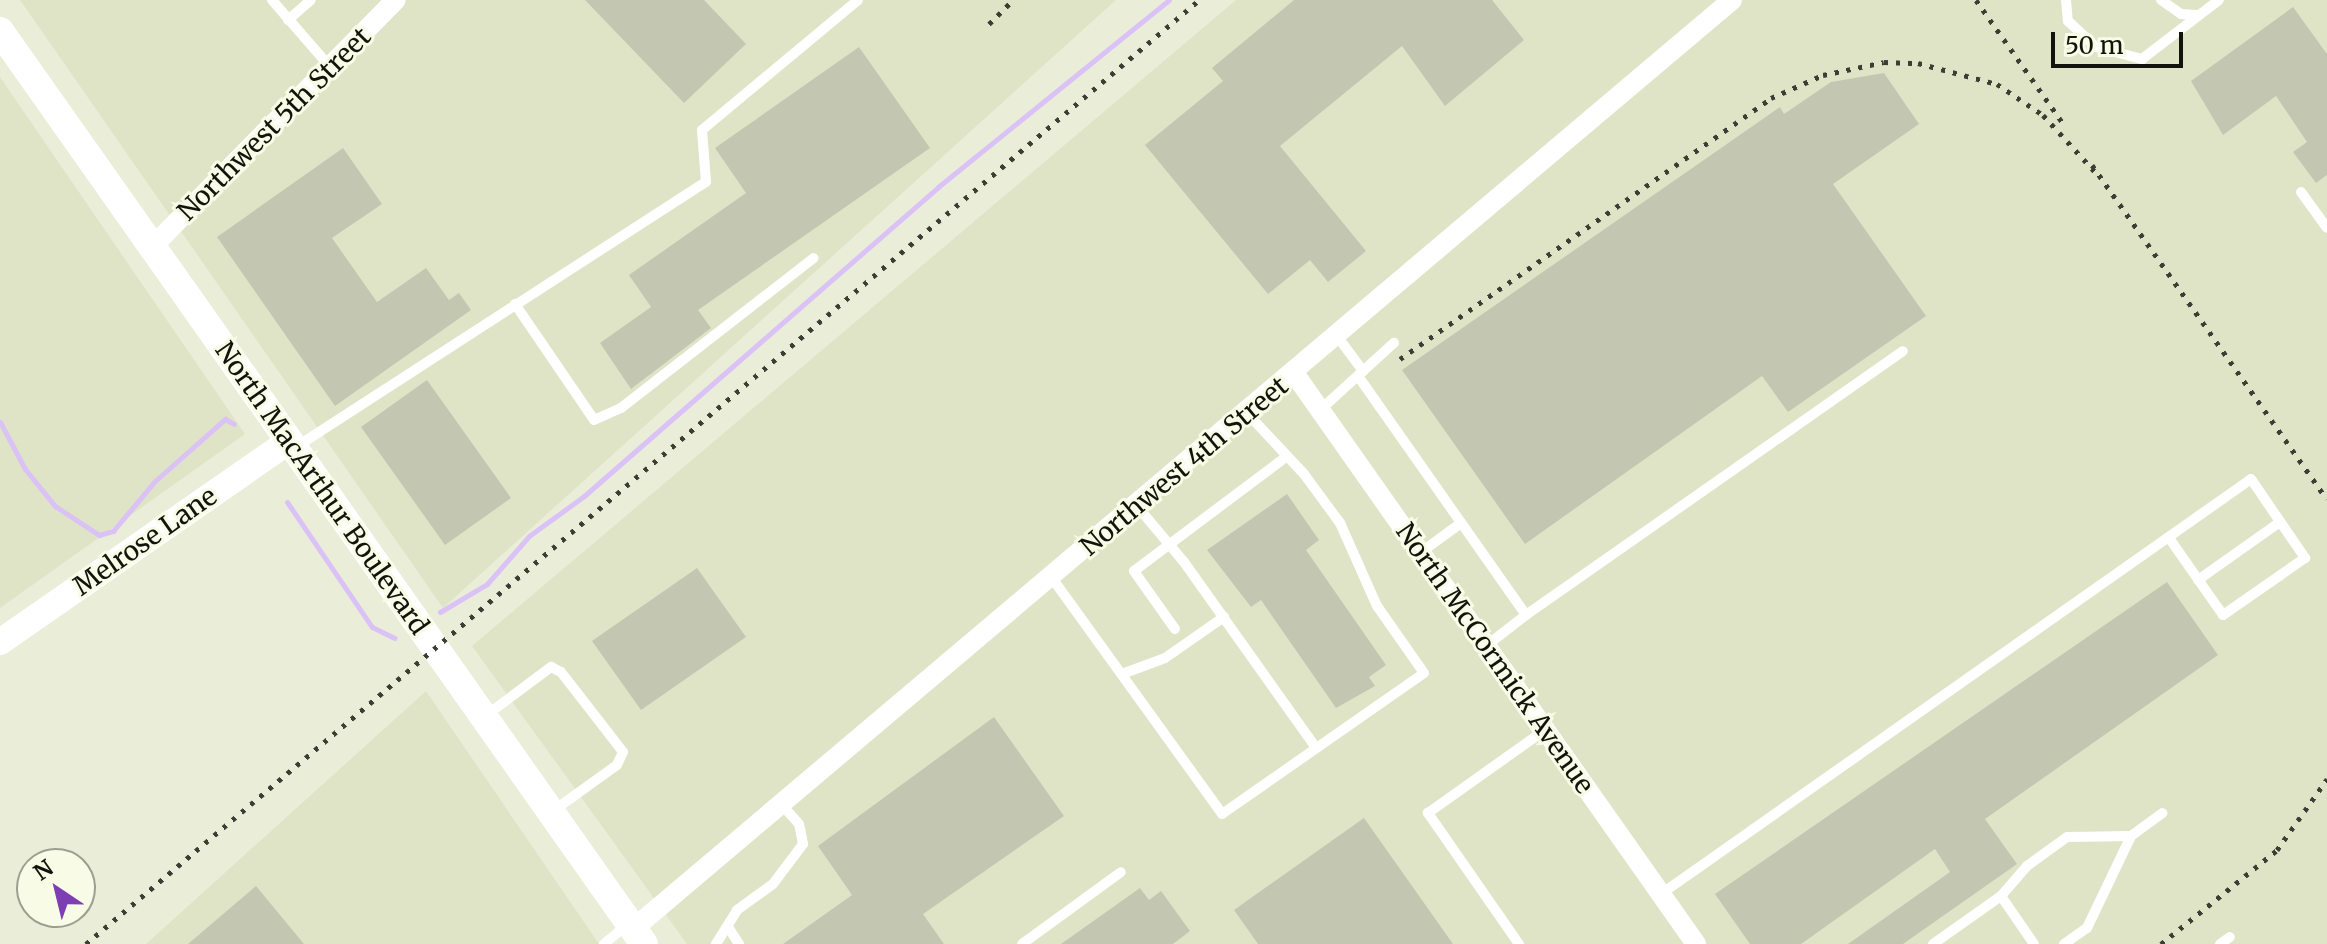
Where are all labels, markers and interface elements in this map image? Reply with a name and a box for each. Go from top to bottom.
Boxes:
scale bar [2055,16,2187,66]
street label: Northwest 5th Street [171,21,377,227]
text: 50 m [2065,30,2124,61]
street label: North MacArthur Boulevard [209,336,435,640]
street label: Northwest 4th Street [1074,370,1294,562]
street label: Melrose Lane [67,480,223,602]
street label: North McCormick Avenue [1390,517,1600,799]
north arrow [16,848,96,928]
text: N [28,854,59,886]

